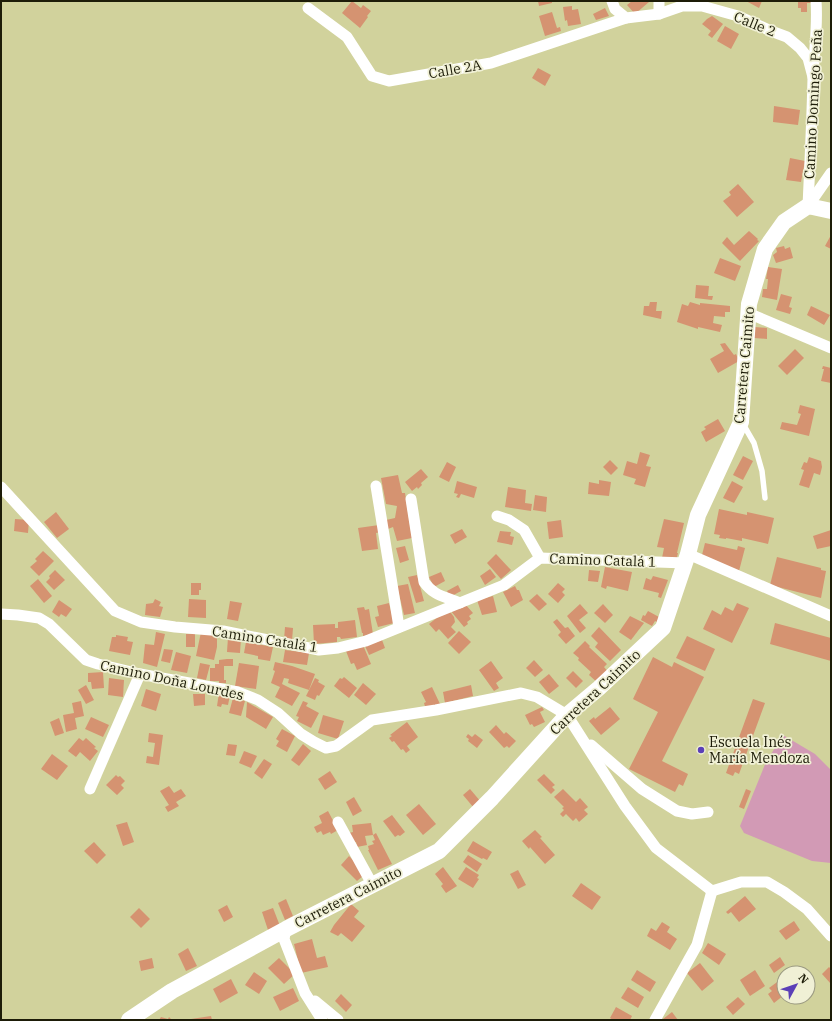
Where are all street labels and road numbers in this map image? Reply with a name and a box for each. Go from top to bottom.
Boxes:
street label: Calle 2 [731,7,779,41]
street label: Camino Domingo Peña [800,28,826,179]
street label: Calle 2A [427,55,483,83]
street label: Carretera Caimito [730,306,758,424]
street label: Camino Catalá 1 [549,549,657,571]
street label: Camino Catalá 1 [211,622,319,656]
street label: Carretera Caimito [546,645,644,739]
street label: Camino Doña Lourdes [99,656,245,704]
street label: Carretera Caimito [292,862,405,932]

